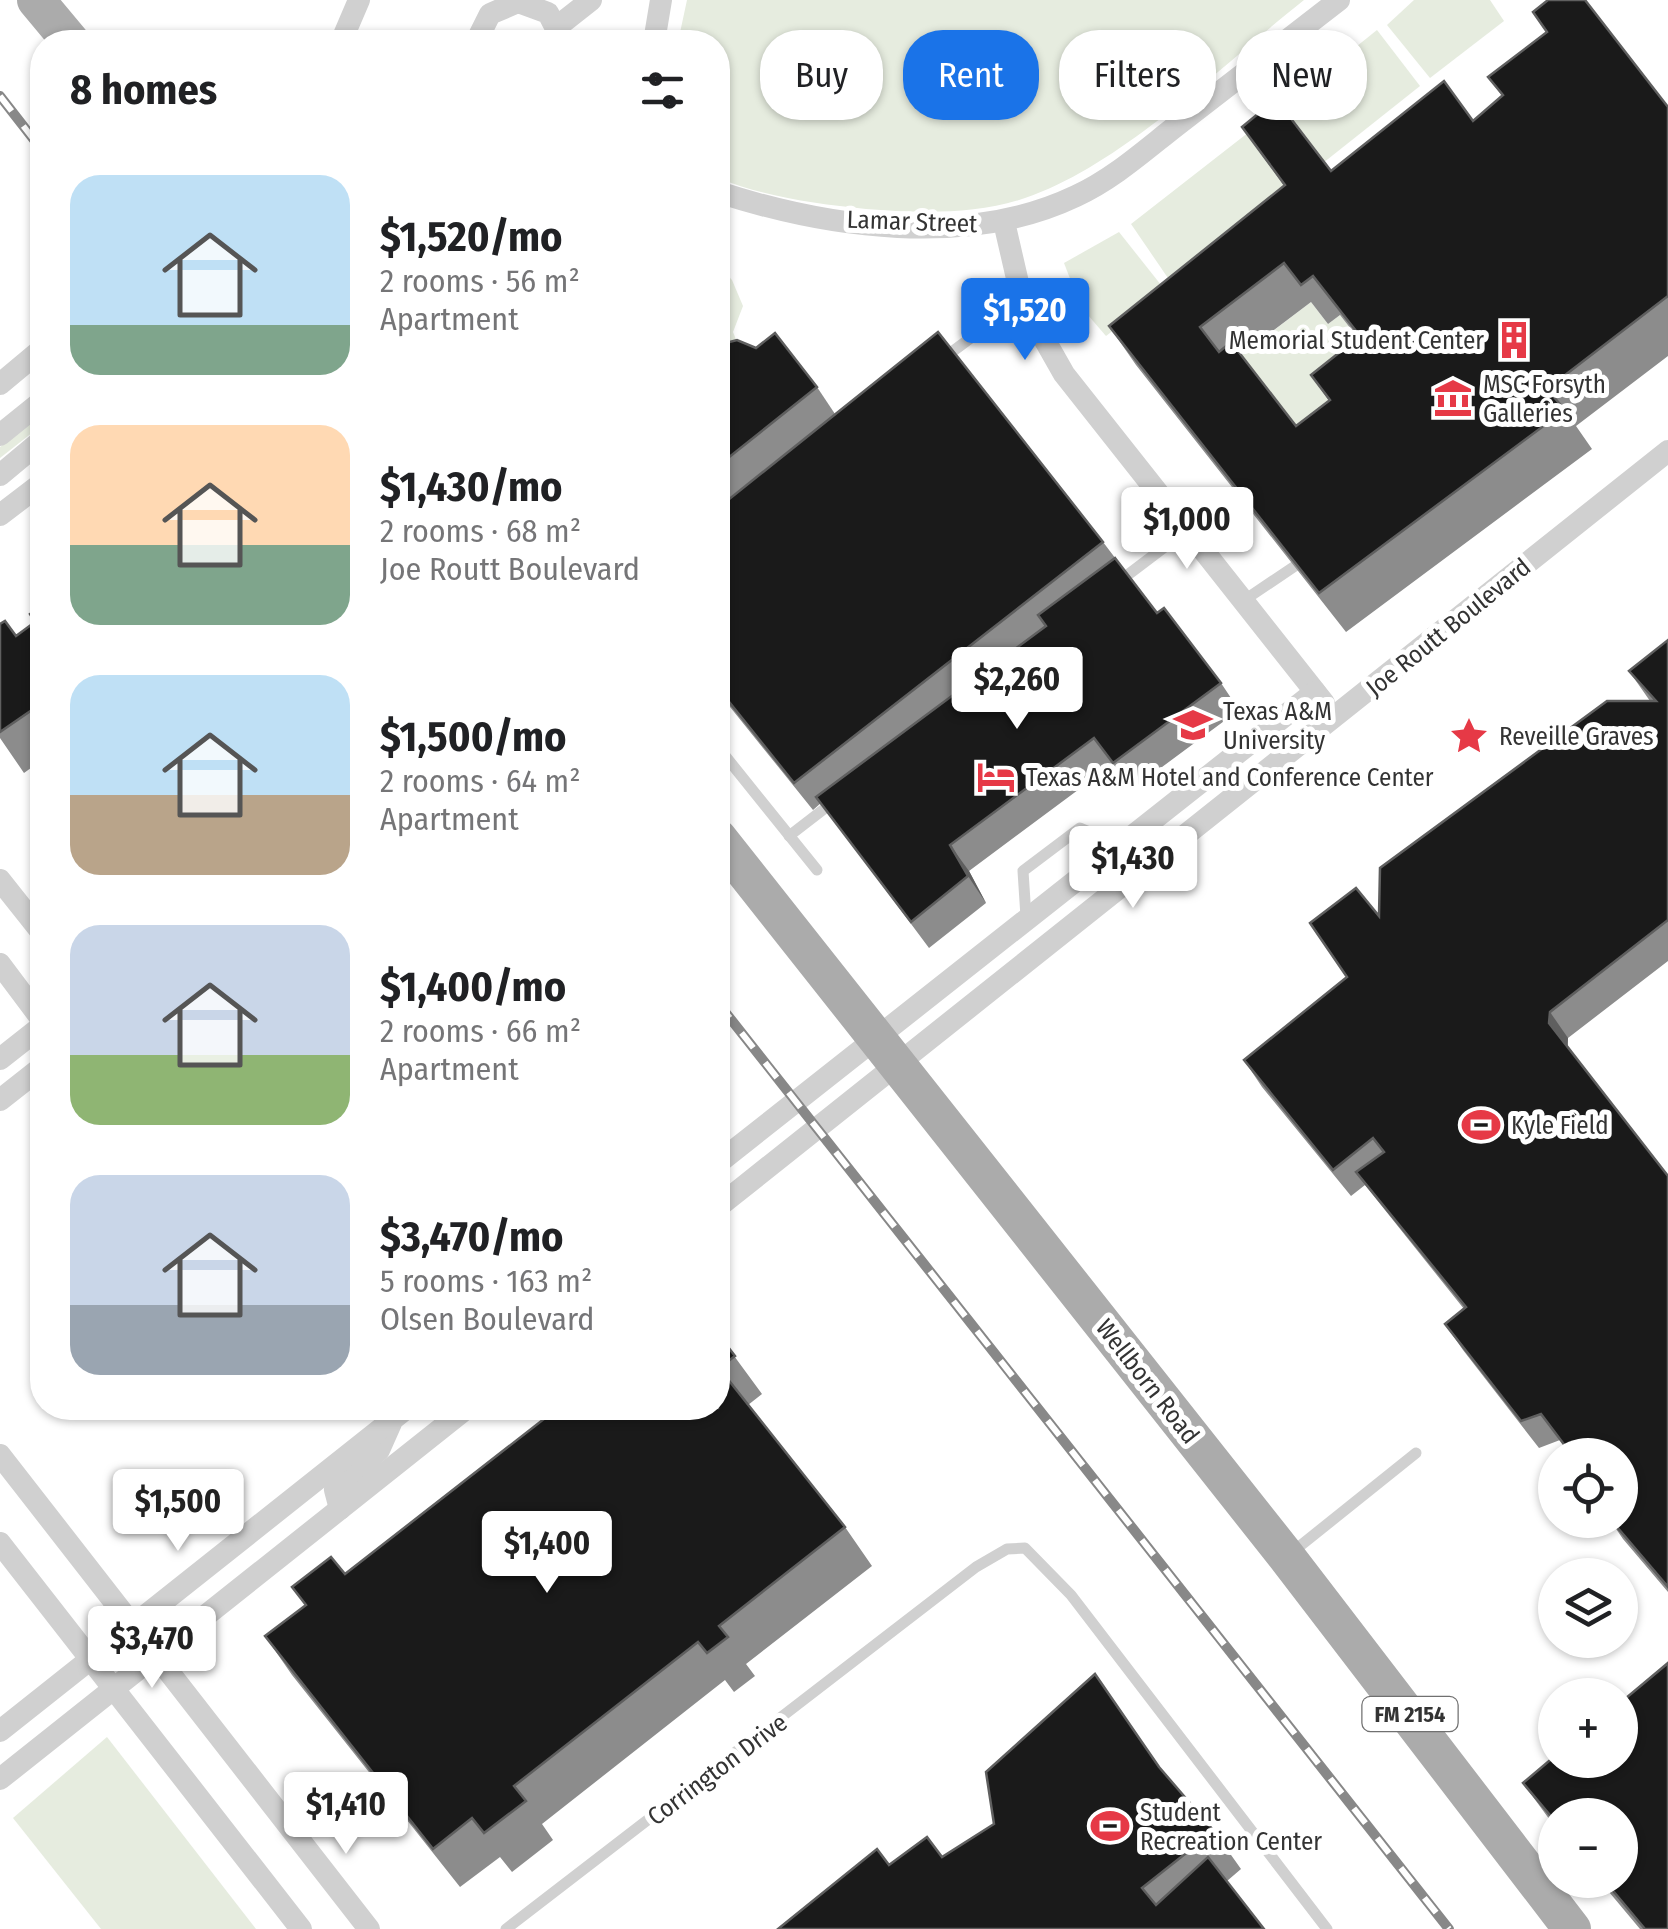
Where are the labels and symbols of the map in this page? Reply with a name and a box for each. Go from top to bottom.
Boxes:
street label: Lamar Street [846,205,979,239]
pin: $1,520 [944,278,1106,363]
building icon: Memorial Student Center [1493,319,1535,361]
place label: Memorial Student Center [1229,326,1484,356]
place label: MSC Forsyth Galleries [1483,370,1606,429]
museum icon: MSC Forsyth Galleries [1432,377,1474,419]
pin: $1,000 [1106,487,1268,572]
street label: Joe Routt Boulevard [1360,552,1537,703]
pin: $2,260 [936,647,1098,732]
place label: Texas A&M University [1223,697,1332,756]
school or university icon: Texas A&M University [1172,704,1214,746]
place icon: Reveille Graves [1448,715,1490,757]
place label: Reveille Graves [1499,722,1654,752]
hotel icon: Texas A&M Hotel and Conference Center [975,756,1017,798]
place label: Texas A&M Hotel and Conference Center [1026,763,1434,793]
pin: $1,430 [1052,826,1214,911]
sports icon: Kyle Field [1460,1104,1502,1146]
place label: Kyle Field [1511,1111,1609,1141]
street label: Wellborn Road [1089,1313,1205,1450]
pin: $1,500 [97,1469,259,1554]
pin: $1,400 [466,1511,628,1596]
pin: $3,470 [71,1606,233,1691]
road number: FM 2154 [1362,1697,1458,1731]
street label: Corrington Drive [642,1708,793,1832]
pin: $1,410 [265,1772,427,1857]
place label: Student Recreation Center [1140,1798,1322,1857]
sports icon: Student Recreation Center [1089,1805,1131,1847]

